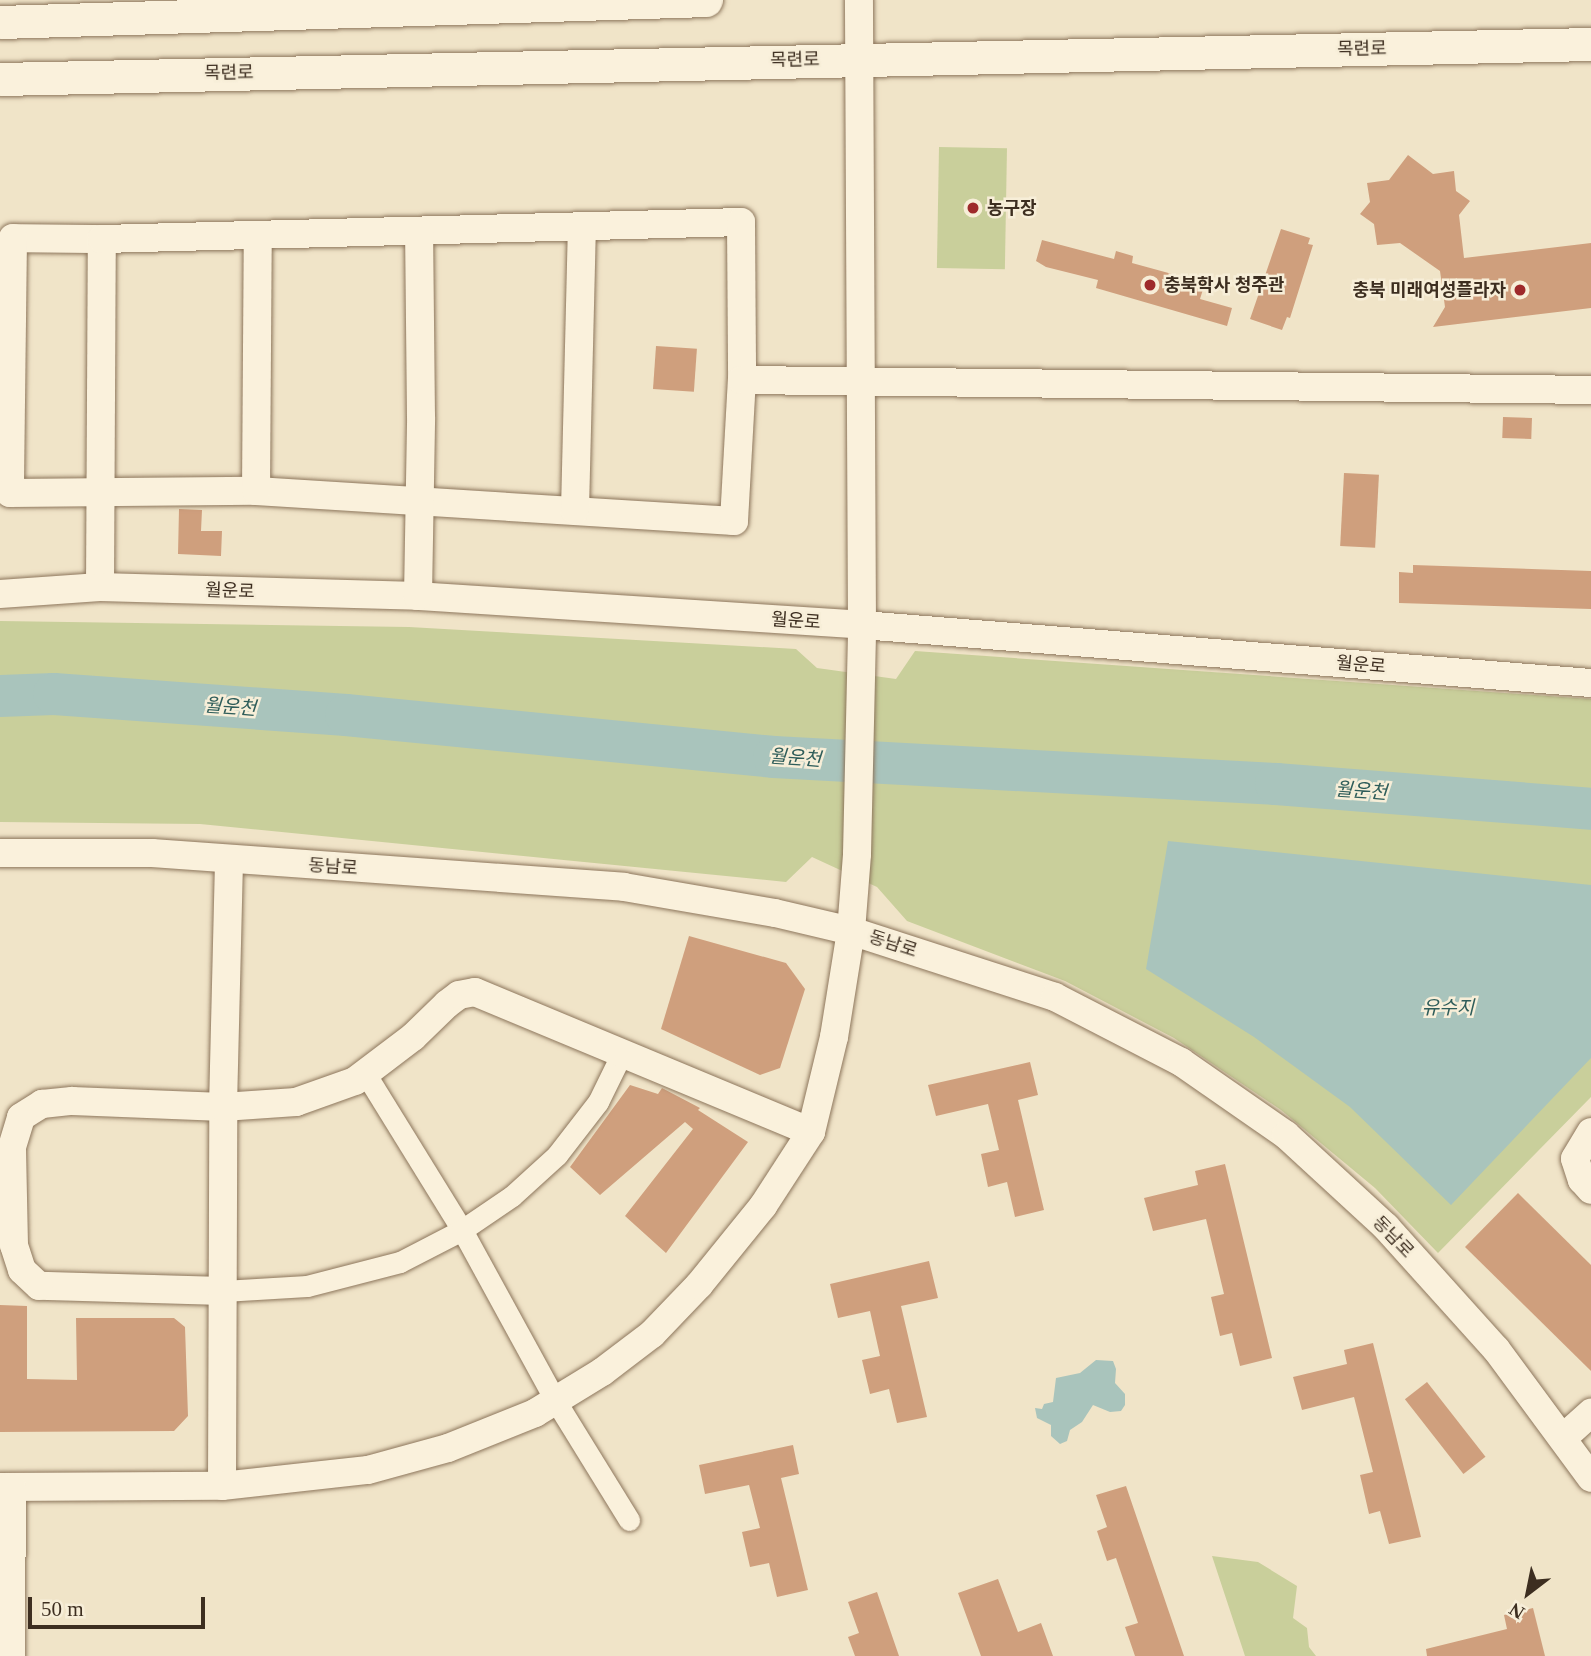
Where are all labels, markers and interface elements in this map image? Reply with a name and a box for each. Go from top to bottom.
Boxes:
street label: 목련로 [1337,38,1387,60]
street label: 목련로 [770,49,820,71]
street label: 목련로 [204,62,254,84]
place label: 농구장 [987,197,1037,219]
marker: 농구장 [965,200,981,216]
place label: 충북학사 청주관 [1164,274,1284,296]
marker: 충북학사 청주관 [1142,277,1158,293]
place label: 충북 미래여성플라자 [1352,279,1506,301]
marker: 충북 미래여성플라자 [1512,282,1528,298]
street label: 월운로 [205,579,255,603]
street label: 월운로 [770,608,822,634]
street label: 월운로 [1335,652,1387,678]
water label: 월운천 [203,694,257,720]
water label: 월운천 [768,745,822,771]
water label: 월운천 [1334,778,1388,804]
street label: 동남로 [307,854,359,880]
street label: 동남로 [866,926,920,962]
water label: 유수지 [1422,997,1474,1019]
street label: 동남로 [1368,1212,1418,1262]
north arrow [1493,1558,1563,1628]
scale bar [32,1582,208,1626]
text: 50 m [41,1597,84,1621]
text: N [1505,1599,1528,1624]

